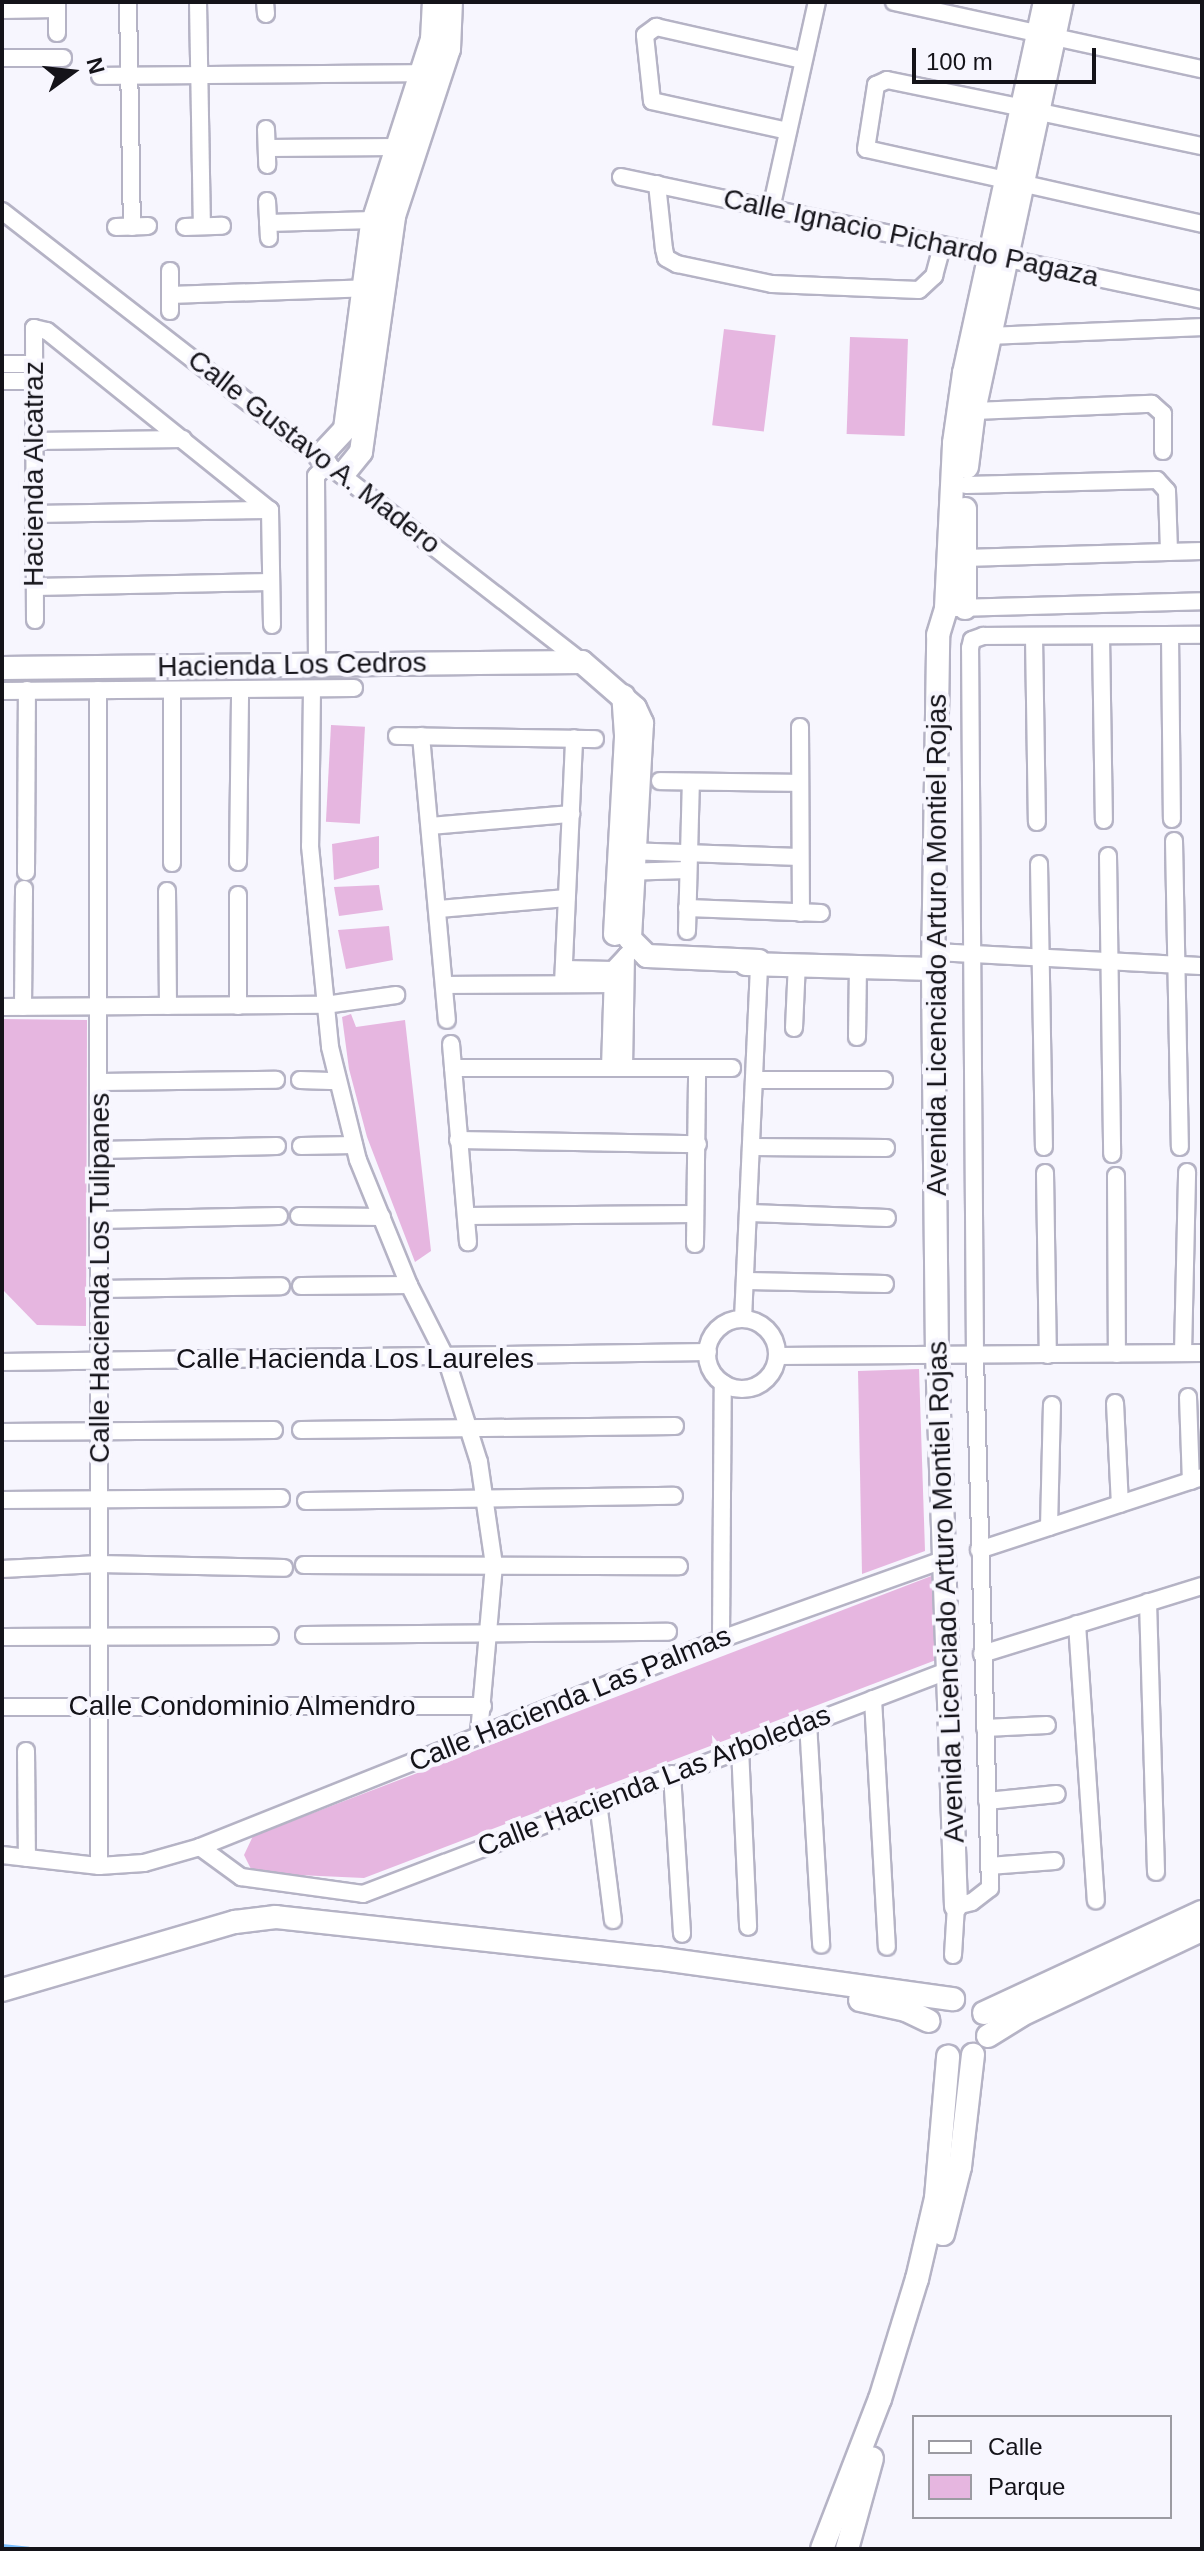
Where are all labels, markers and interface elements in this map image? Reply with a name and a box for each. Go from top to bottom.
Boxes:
north arrow [32,32,112,112]
scale bar [916,32,1100,82]
text: 100 m [926,48,993,75]
text: N [82,55,110,77]
street label: Calle Ignacio Pichardo Pagaza [720,182,1102,294]
street label: Calle Gustavo A. Madero [180,342,448,562]
street label: Hacienda Alcatraz [17,360,51,588]
street label: Hacienda Los Cedros [157,646,427,684]
street label: Avenida Licenciado Arturo Montiel Rojas [920,693,954,1197]
street label: Calle Hacienda Los Tulipanes [83,1093,117,1463]
street label: Avenida Licenciado Arturo Montiel Rojas [920,1340,972,1844]
street label: Calle Hacienda Los Laureles [176,1342,534,1376]
street label: Calle Hacienda Las Palmas [404,1619,736,1779]
street label: Calle Condominio Almendro [68,1689,416,1723]
street label: Calle Hacienda Las Arboledas [472,1698,836,1864]
legend [912,2415,1172,2519]
text: Calle [988,2433,1043,2460]
text: Parque [988,2473,1065,2500]

